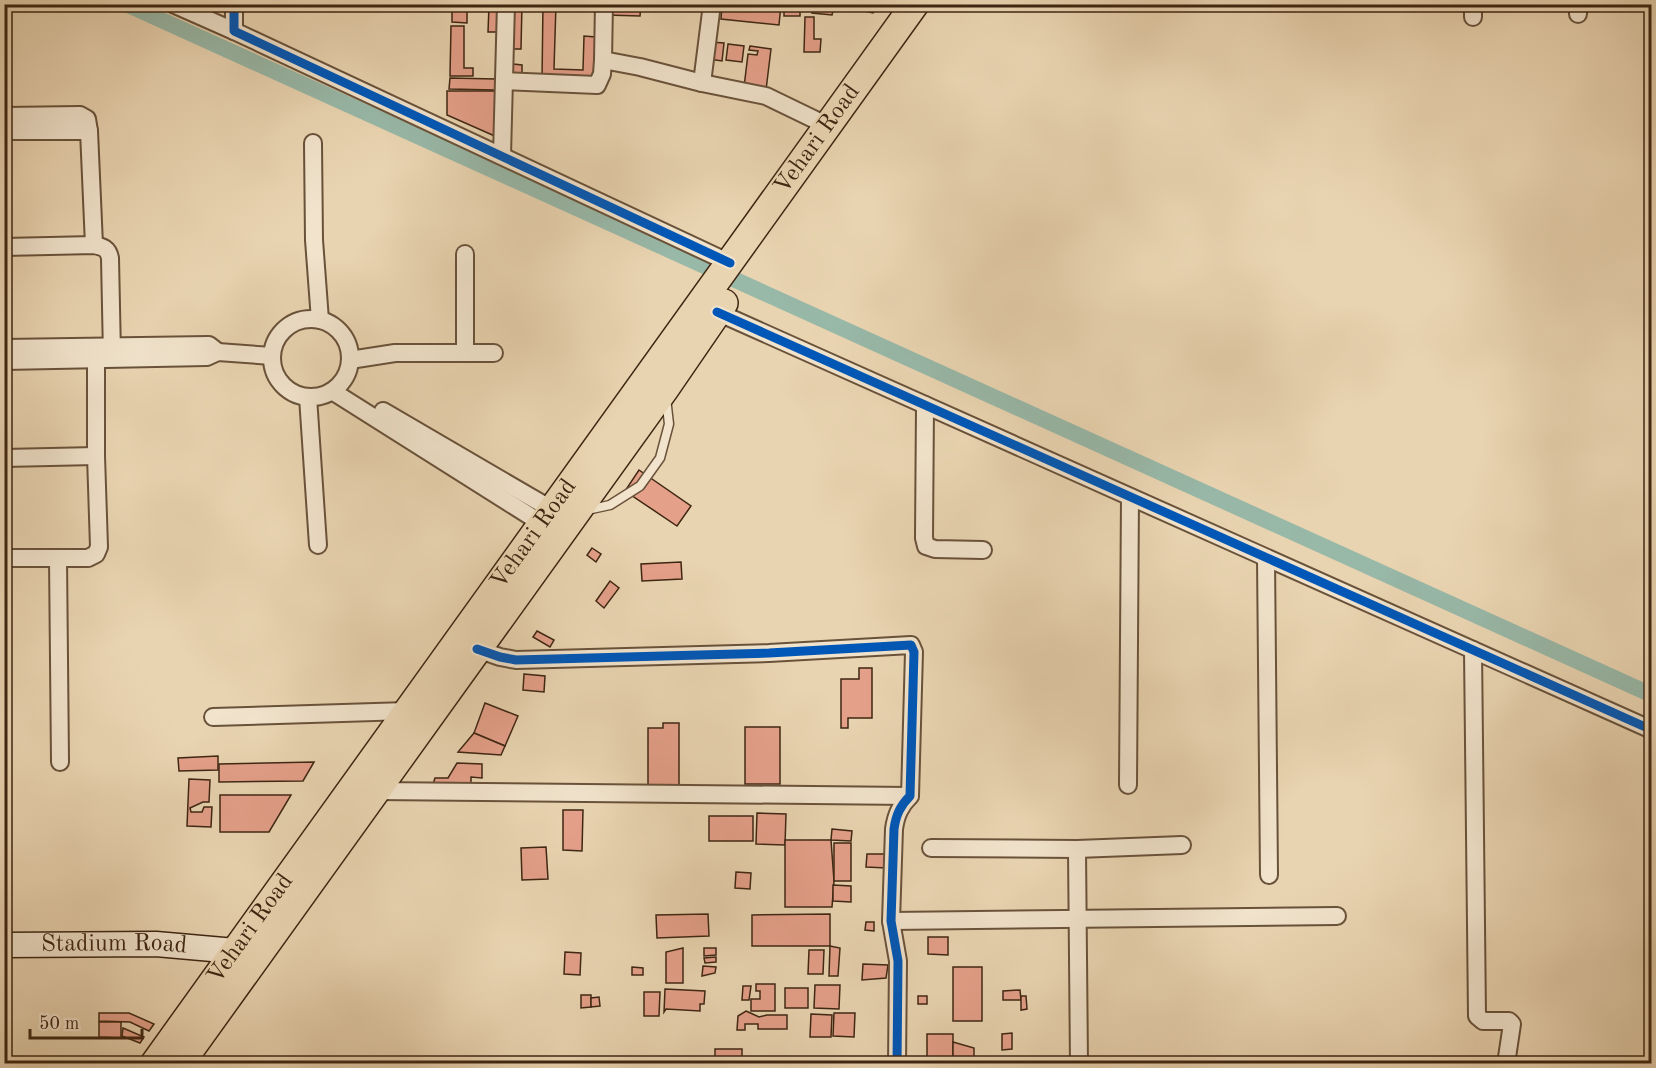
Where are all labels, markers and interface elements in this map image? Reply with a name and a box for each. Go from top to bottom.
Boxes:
street label: Vehari Road [770,80,865,199]
street label: Vehari Road [487,475,582,594]
street label: Vehari Road [204,870,298,988]
street label: Stadium Road [41,932,188,959]
scale bar [30,1002,142,1040]
text: 50 m [39,1015,79,1033]

